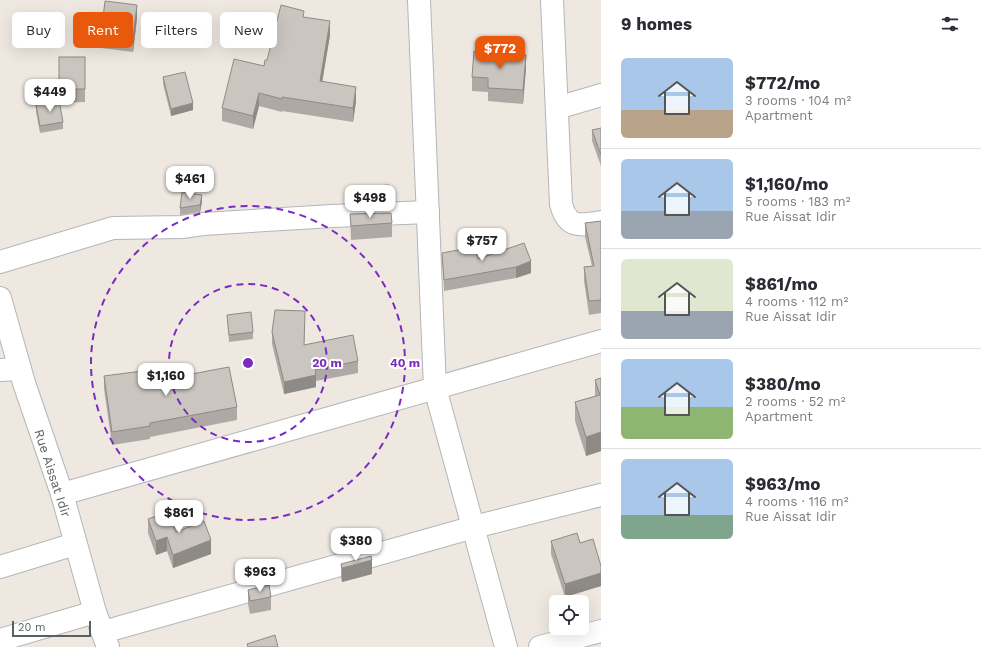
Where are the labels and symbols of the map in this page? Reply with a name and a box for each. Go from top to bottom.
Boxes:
pin: $772 [476,36,524,70]
pin: $449 [26,79,74,113]
pin: $461 [166,166,214,200]
pin: $498 [346,185,394,219]
pin: $757 [458,228,506,262]
centre of rings [241,356,255,370]
text: 20 m [312,356,342,370]
text: 40 m [390,356,420,370]
pin: $1,160 [133,363,199,397]
street label: Rue Aissat Idir [31,427,74,519]
pin: $861 [155,500,203,534]
pin: $380 [332,528,380,562]
pin: $963 [236,559,284,593]
scale bar [12,619,91,638]

